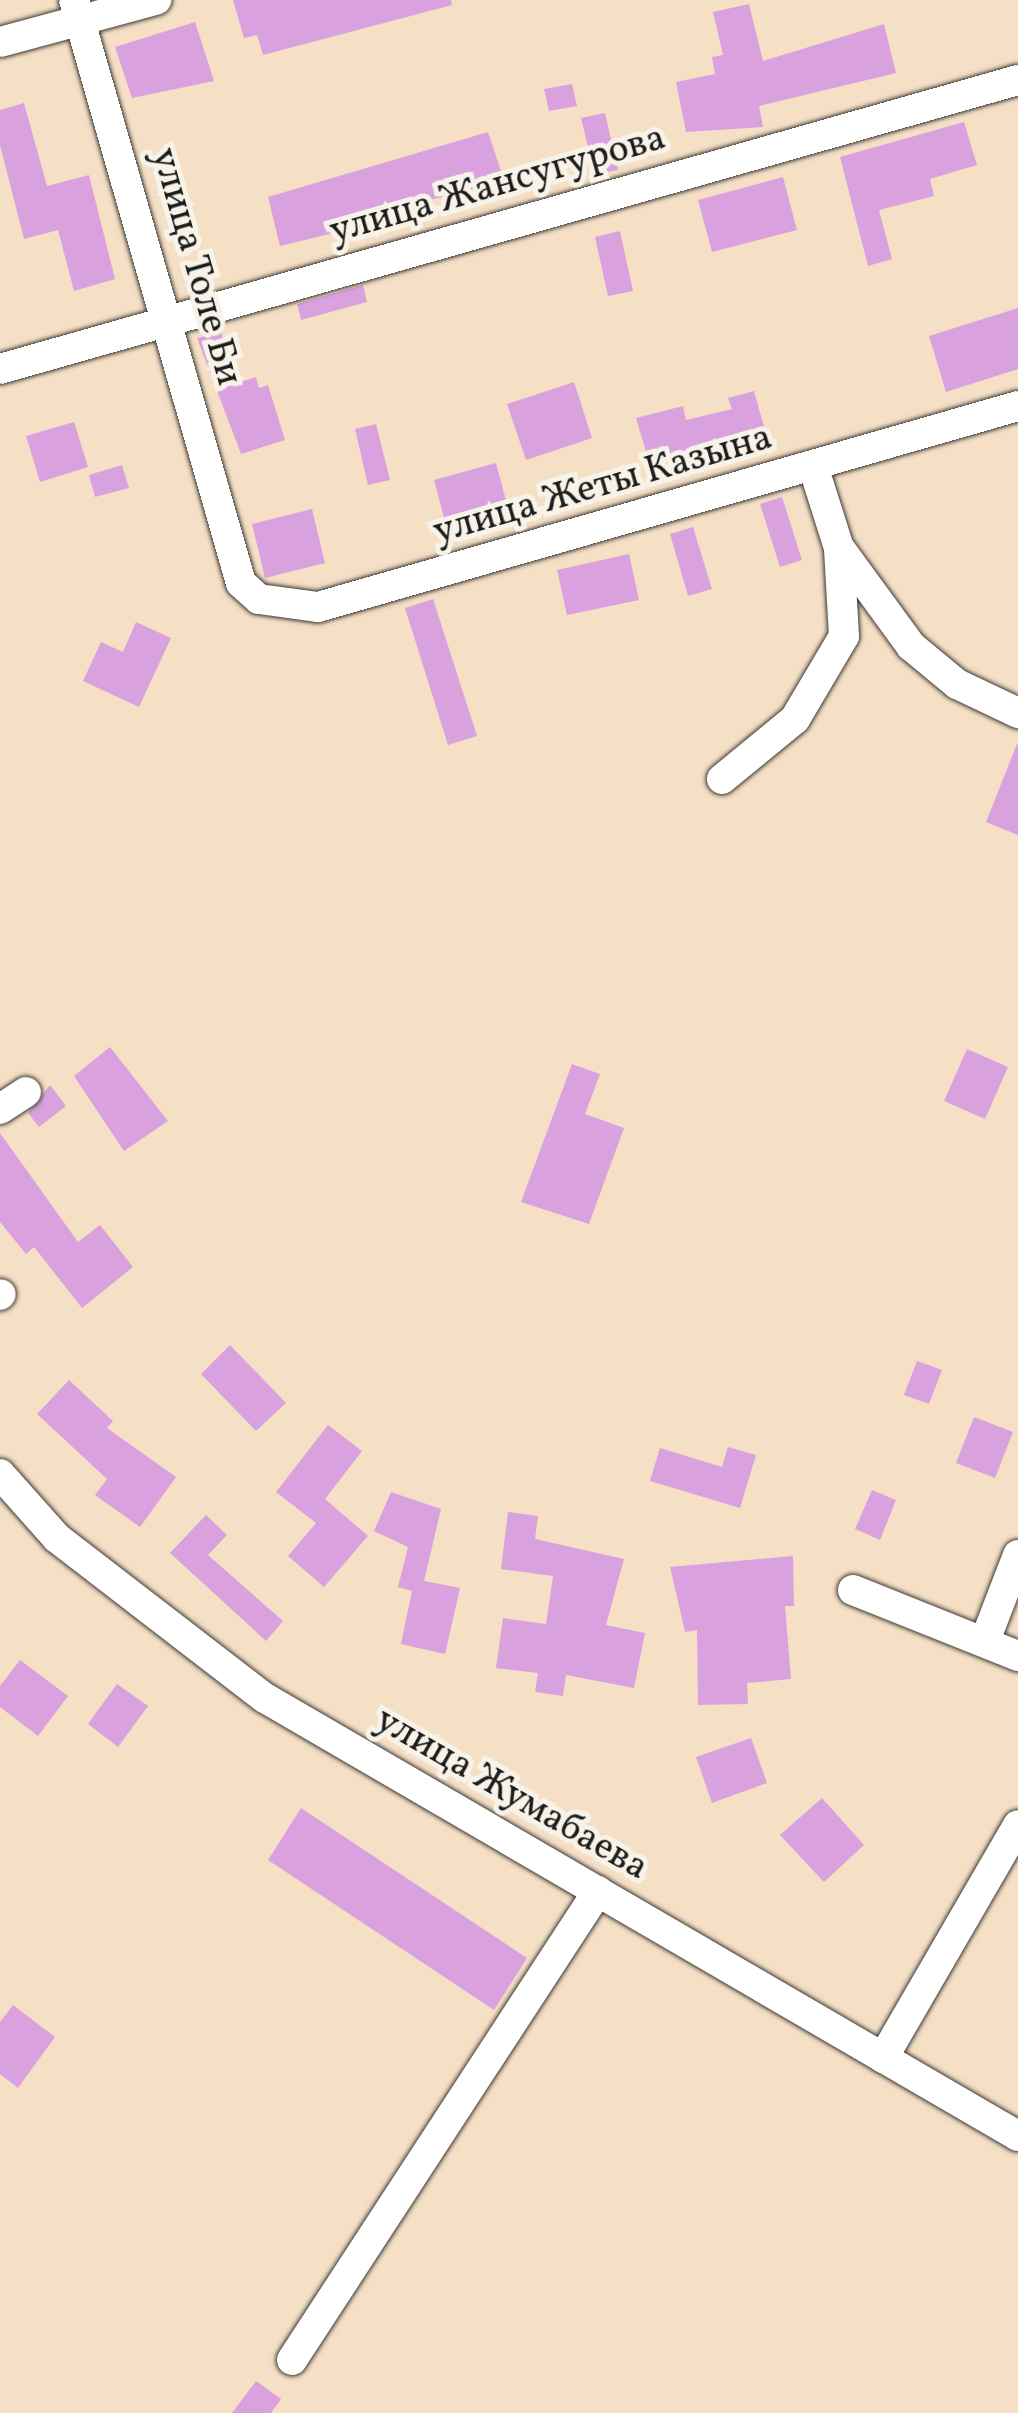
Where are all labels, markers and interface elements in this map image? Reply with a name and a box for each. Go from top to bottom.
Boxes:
street label: улица Жансугурова [325,116,671,256]
street label: улица Толе Би [139,142,251,392]
street label: улица Жеты Казына [428,416,778,556]
street label: улица Жумабаева [366,1698,656,1892]

